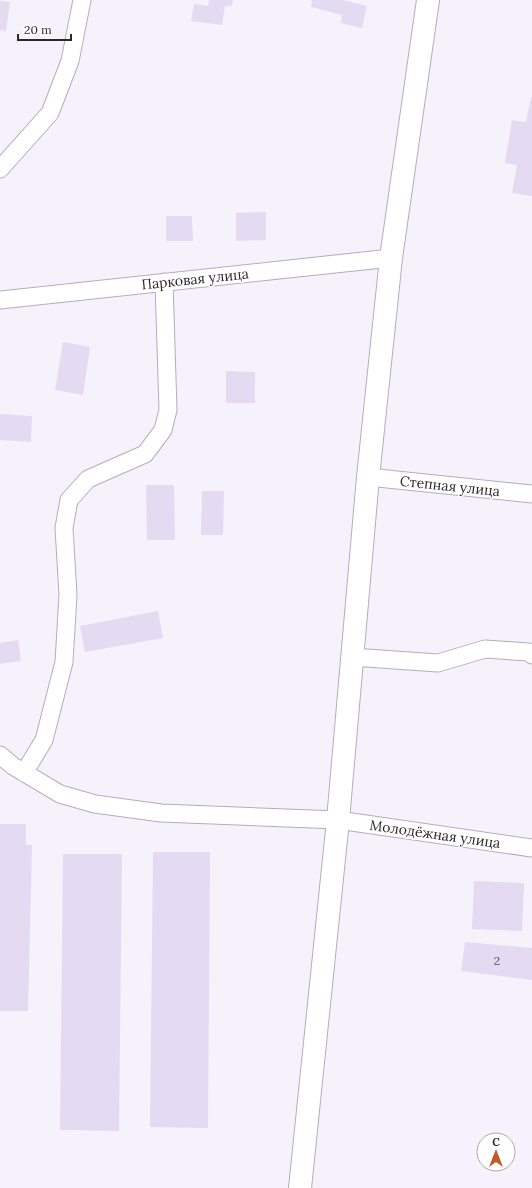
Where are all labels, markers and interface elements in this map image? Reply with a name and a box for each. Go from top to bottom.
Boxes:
scale bar [18,16,71,42]
text: 20 m [24,22,52,37]
street label: Парковая улица [140,264,250,294]
street label: Степная улица [399,472,501,500]
street label: Молодёжная улица [369,816,501,852]
house number: 2 [494,953,500,968]
north arrow [476,1132,516,1172]
text: С [492,1135,500,1149]

